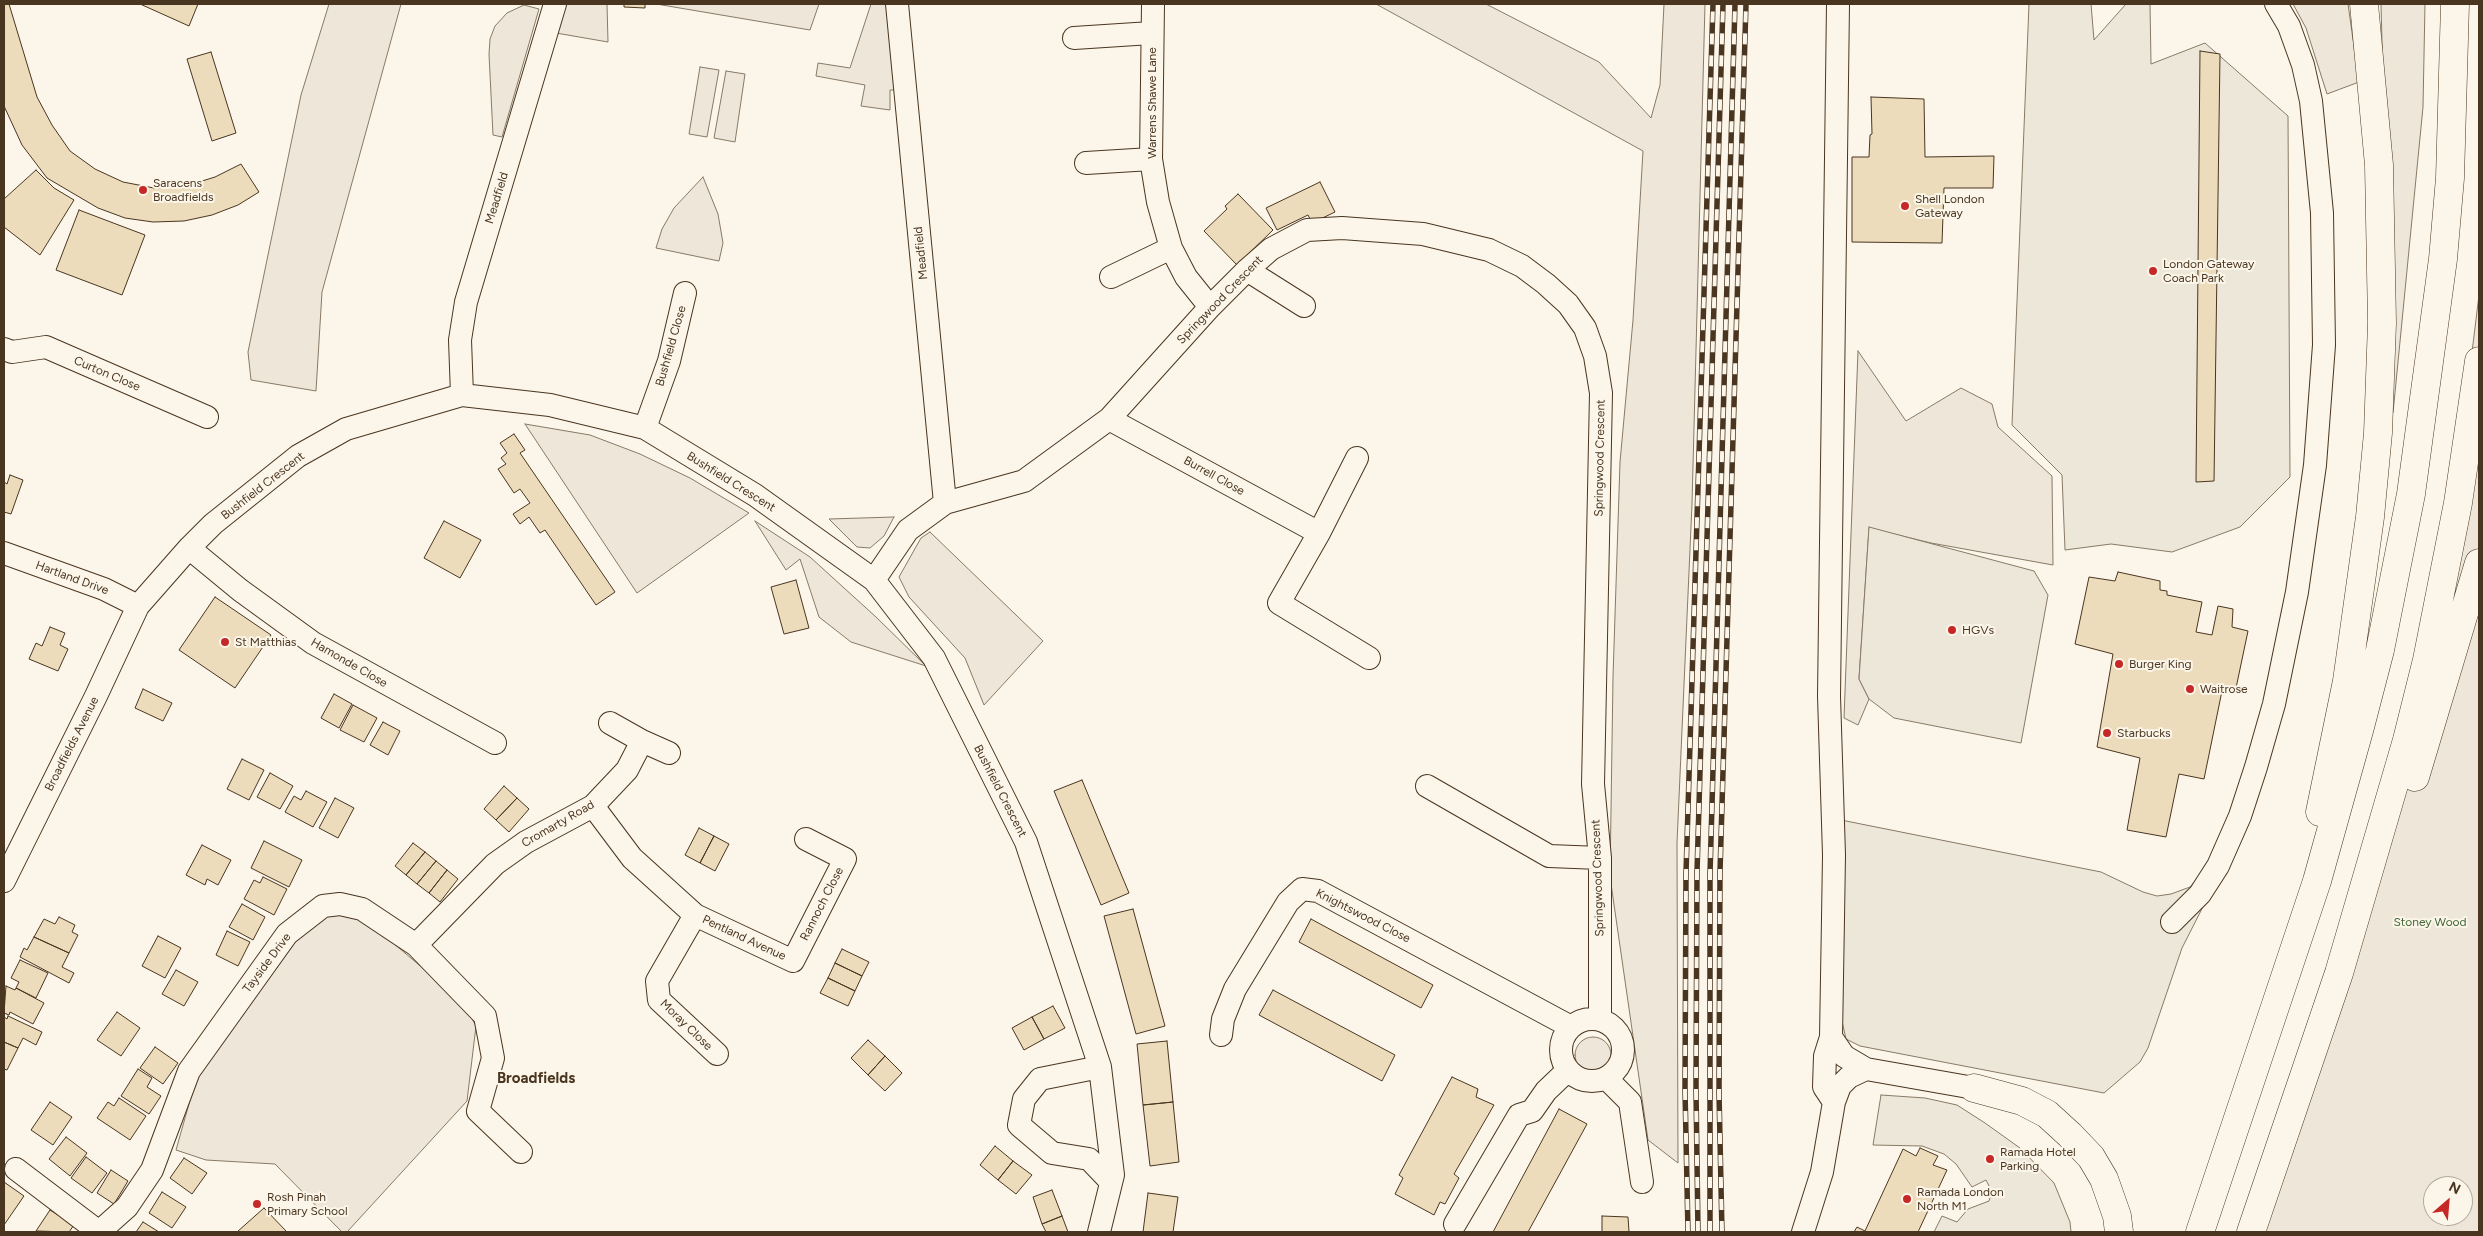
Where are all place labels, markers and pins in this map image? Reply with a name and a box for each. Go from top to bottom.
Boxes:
place label: Saracens Broadfields [153,176,214,204]
marker: Saracens Broadfields [137,184,149,196]
place label: Shell London Gateway [1915,192,1984,220]
marker: Shell London Gateway [1899,200,1911,212]
place label: London Gateway Coach Park [2163,257,2254,285]
marker: London Gateway Coach Park [2147,265,2159,277]
place label: HGVs [1962,623,1994,637]
marker: HGVs [1946,624,1958,636]
place label: St Matthias [235,635,296,649]
marker: St Matthias [219,636,231,648]
place label: Burger King [2129,657,2192,671]
marker: Burger King [2113,658,2125,670]
place label: Waitrose [2200,682,2248,696]
marker: Waitrose [2184,683,2196,695]
place label: Starbucks [2117,726,2171,740]
marker: Starbucks [2101,727,2113,739]
place label: Ramada Hotel Parking [2000,1145,2076,1173]
marker: Ramada Hotel Parking [1984,1153,1996,1165]
place label: Ramada London North M1 [1917,1185,2004,1213]
place label: Rosh Pinah Primary School [267,1190,348,1218]
marker: Ramada London North M1 [1901,1193,1913,1205]
marker: Rosh Pinah Primary School [251,1198,263,1210]

